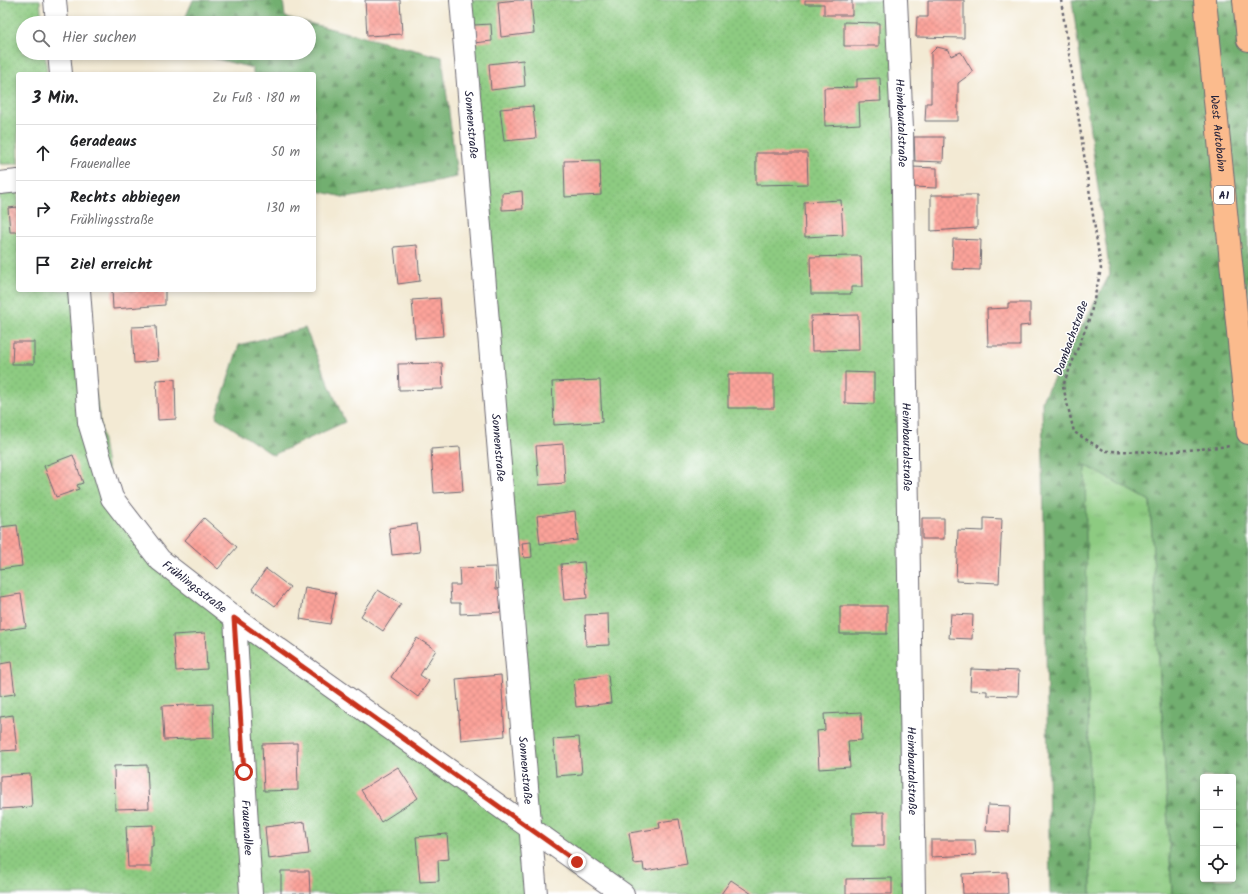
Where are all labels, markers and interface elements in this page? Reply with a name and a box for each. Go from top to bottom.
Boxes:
search box [16,16,316,60]
text: Hier suchen [62,26,136,50]
icon: search [30,27,52,49]
street label: Heimbautalstraße [890,78,912,168]
text: 3 Min. [32,85,79,112]
text: Zu Fuß · 180 m [212,88,300,109]
street label: Sonnenstraße [459,90,483,160]
street label: West Autobahn [1204,94,1231,173]
text: Geradeaus [70,130,137,154]
icon: ahead [32,142,54,164]
text: 50 m [271,142,300,163]
text: Frauenallee [70,154,130,175]
text: Rechts abbiegen [70,186,180,210]
road number: A1 [1214,186,1234,204]
icon: right [32,198,54,220]
text: 130 m [266,198,300,219]
text: Frühlingsstraße [70,210,154,231]
text: Ziel erreicht [70,253,153,277]
icon: arrive [32,254,54,276]
street label: Dambachstraße [1049,298,1094,378]
street label: Heimbautalstraße [896,402,917,492]
street label: Sonnenstraße [486,413,510,483]
street label: Frühlingsstraße [158,556,231,619]
street label: Heimbautalstraße [901,726,922,816]
street label: Sonnenstraße [513,736,537,806]
route start [235,763,253,781]
map controls [1200,774,1236,882]
button: + [1200,774,1236,810]
street label: Frauenallee [236,799,258,857]
button: − [1200,810,1236,846]
button: locate [1200,846,1236,882]
route end [568,853,586,871]

